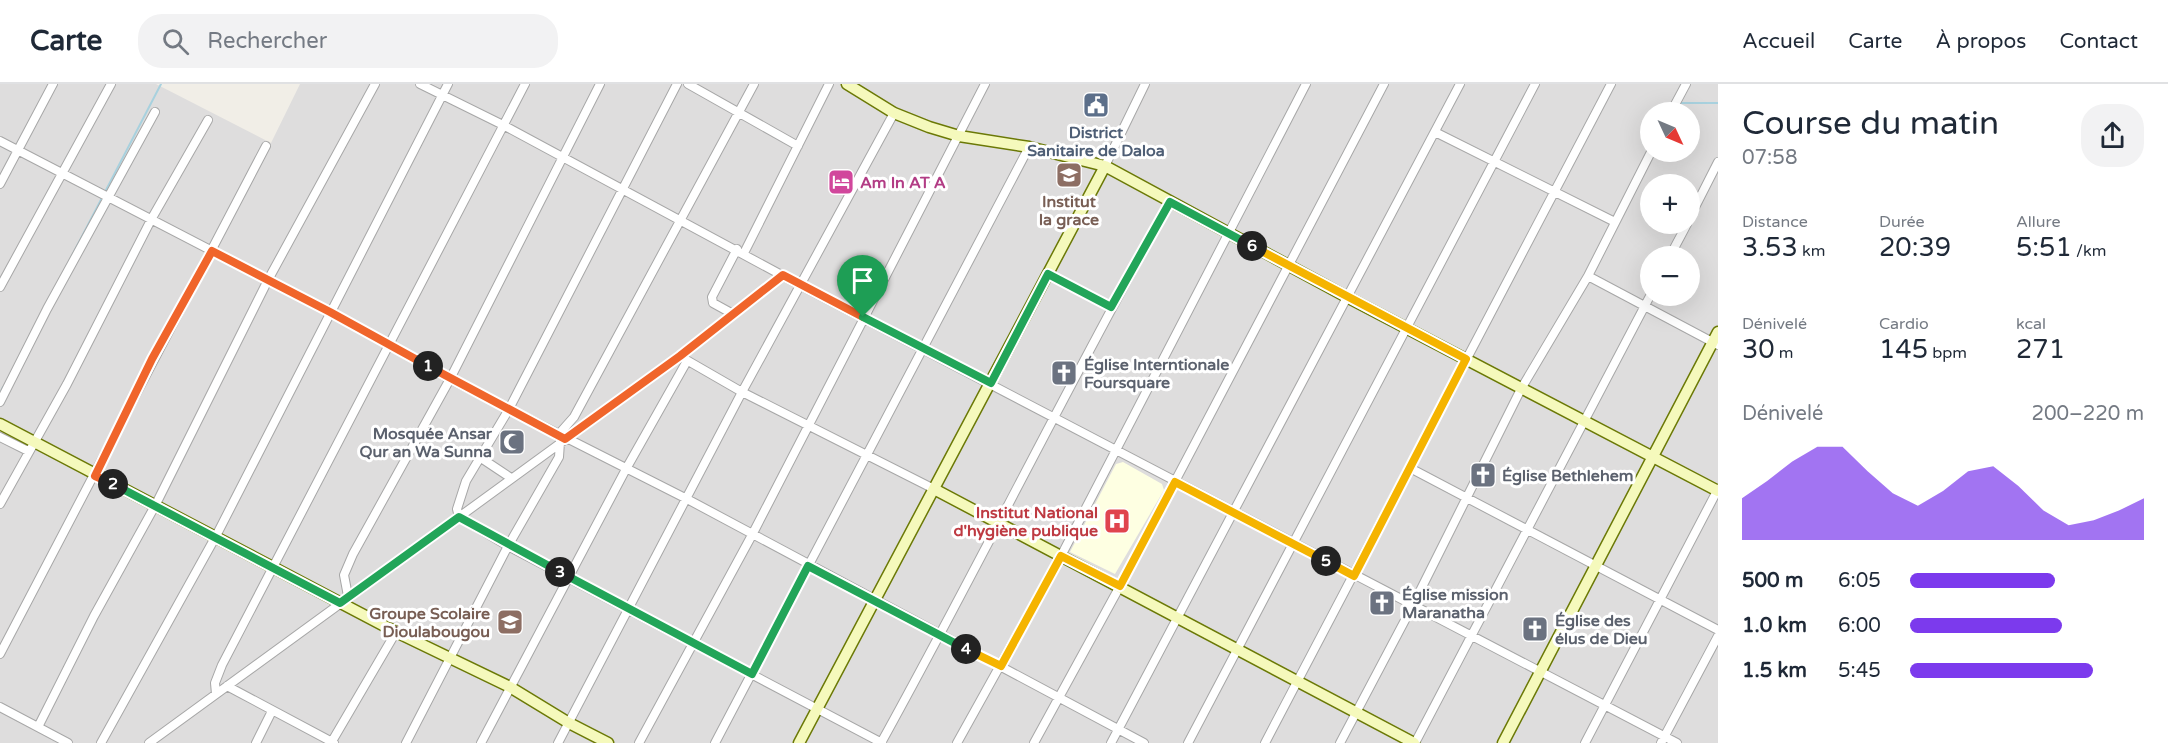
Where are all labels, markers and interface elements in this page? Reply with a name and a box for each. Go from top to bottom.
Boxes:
search box [138,14,558,68]
text: Carte [30,24,102,58]
icon: search [159,25,192,58]
text: Rechercher [207,28,327,54]
text: Accueil [1742,29,1815,54]
text: Carte [1848,29,1902,54]
text: À propos [1935,29,2026,54]
text: Contact [2059,29,2138,54]
public building icon: District Sanitaire de Daloa [1081,90,1111,120]
north arrow [1640,102,1700,162]
map controls [1640,102,1700,306]
text: Course du matin [1742,104,1999,143]
button: share [2081,104,2144,167]
place label: District Sanitaire de Daloa [1027,123,1165,161]
text: 07:58 [1742,146,1797,170]
school or university icon: Institut la grace [1054,160,1084,190]
hotel icon: Am In AT A [826,167,856,197]
place label: Am In AT A [860,173,946,193]
button: + [1640,174,1700,234]
place label: Institut la grace [1039,192,1099,230]
text: Distance [1742,212,1808,232]
text: Durée [1879,212,1925,232]
text: Allure [2016,212,2061,232]
pin: 6 [1237,231,1267,261]
text: 3.53 [1742,232,1798,263]
text: 20:39 [1879,232,1951,263]
text: 5:51 [2016,232,2072,263]
text: 6 [1247,236,1257,256]
text: km [1798,241,1825,261]
text: /km [2072,241,2106,261]
button: − [1640,246,1700,306]
pin [837,255,888,317]
icon: arrive [846,264,879,297]
text: Dénivelé [1742,314,1807,334]
text: Cardio [1879,314,1929,334]
text: kcal [2016,314,2046,334]
text: 30 [1742,334,1775,365]
text: 145 [1879,334,1928,365]
text: 271 [2016,334,2065,365]
text: m [1775,343,1794,363]
text: bpm [1928,343,1967,363]
pin: 1 [413,351,443,381]
place label: Église Interntionale Foursquare [1084,355,1229,393]
text: 1 [423,356,433,376]
church icon: Église Interntionale Foursquare [1049,358,1079,388]
text: Dénivelé [1742,402,1823,426]
text: 200–220 m [2031,402,2144,426]
place label: Mosquée Ansar Qur an Wa Sunna [360,424,493,462]
mosque icon: Mosquée Ansar Qur an Wa Sunna [497,427,527,457]
church icon: Église Bethlehem [1468,460,1498,490]
place label: Église Bethlehem [1502,466,1633,486]
pin: 2 [98,469,128,499]
text: 2 [108,474,118,494]
place label: Institut National d'hygiène publique [953,503,1098,541]
hospital icon: Institut National d'hygiène publique [1102,506,1132,536]
pin: 5 [1311,546,1341,576]
text: 5 [1321,551,1331,571]
pin: 3 [545,557,575,587]
text: 3 [555,562,565,582]
text: 500 m [1742,569,1803,593]
text: 6:05 [1838,569,1881,593]
place label: Église mission Maranatha [1402,585,1508,623]
church icon: Église mission Maranatha [1367,588,1397,618]
place label: Groupe Scolaire Dioulabougou [369,604,490,642]
school or university icon: Groupe Scolaire Dioulabougou [495,607,525,637]
place label: Église des élus de Dieu [1555,611,1648,649]
church icon: Église des élus de Dieu [1520,614,1550,644]
text: 1.0 km [1742,614,1807,638]
text: 6:00 [1838,614,1881,638]
pin: 4 [951,634,981,664]
text: 4 [961,639,971,659]
text: 1.5 km [1742,659,1807,683]
text: 5:45 [1838,659,1881,683]

